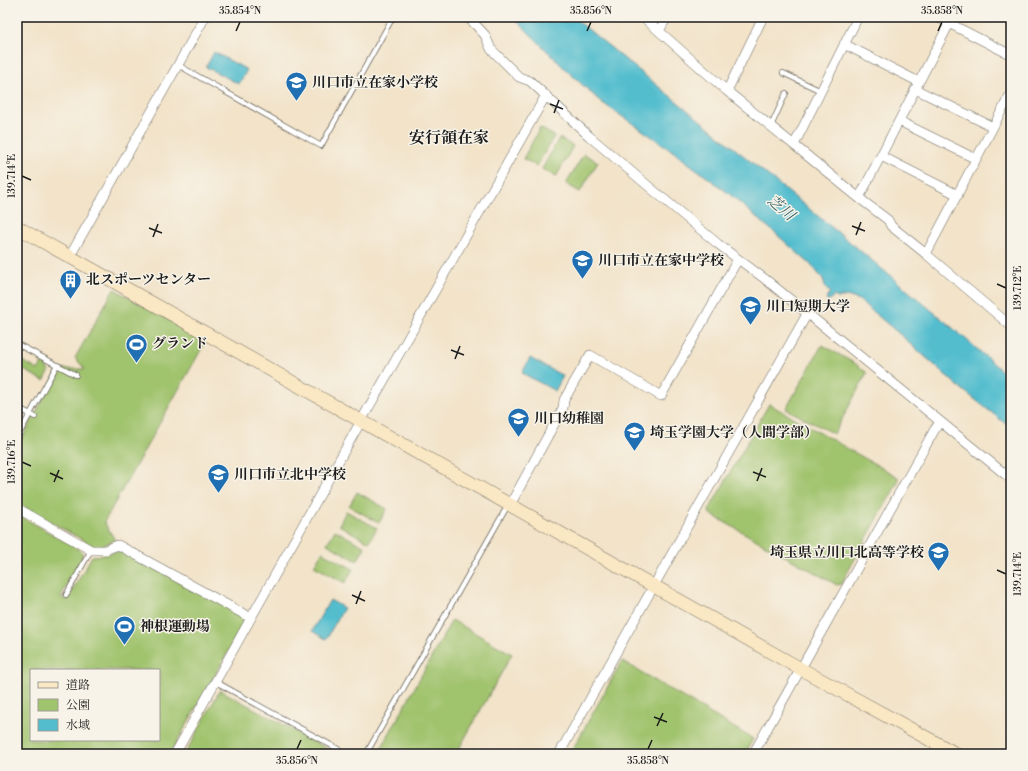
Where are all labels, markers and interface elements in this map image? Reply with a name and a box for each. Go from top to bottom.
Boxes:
text: 35.854°N [219,5,262,17]
text: 35.856°N [570,5,613,17]
text: 35.858°N [921,5,964,17]
school or university icon: 川口市立在家小学校 [284,70,310,103]
place label: 川口市立在家小学校 [312,74,438,92]
district label: 安行領在家 [409,128,489,148]
text: 139.714°E [6,154,18,198]
water label: 芝川 [763,191,800,226]
school or university icon: 川口市立在家中学校 [570,248,596,281]
place label: 川口市立在家中学校 [598,252,724,270]
text: 139.712°E [1012,266,1024,310]
building icon: 北スポーツセンター [57,267,83,300]
place label: 北スポーツセンター [86,271,211,289]
school or university icon: 川口短期大学 [737,294,763,327]
place label: 川口短期大学 [766,298,850,316]
sports icon: グランド [124,331,150,364]
place label: グランド [152,335,208,353]
school or university icon: 川口幼稚園 [506,406,532,439]
place label: 川口幼稚園 [534,410,604,428]
school or university icon: 埼玉学園大学（人間学部） [621,420,647,453]
place label: 埼玉学園大学（人間学部） [650,424,818,442]
text: 139.716°E [6,440,18,484]
school or university icon: 川口市立北中学校 [206,462,232,495]
place label: 川口市立北中学校 [234,466,346,484]
school or university icon: 埼玉県立川口北高等学校 [926,540,952,573]
place label: 埼玉県立川口北高等学校 [770,544,924,562]
text: 139.714°E [1012,552,1024,596]
sports icon: 神根運動場 [111,614,137,647]
place label: 神根運動場 [140,618,210,636]
legend [30,669,160,741]
text: 道路 [66,678,90,693]
text: 公園 [66,698,90,713]
text: 水域 [66,718,90,733]
text: 35.856°N [276,755,319,767]
text: 35.858°N [627,755,670,767]

